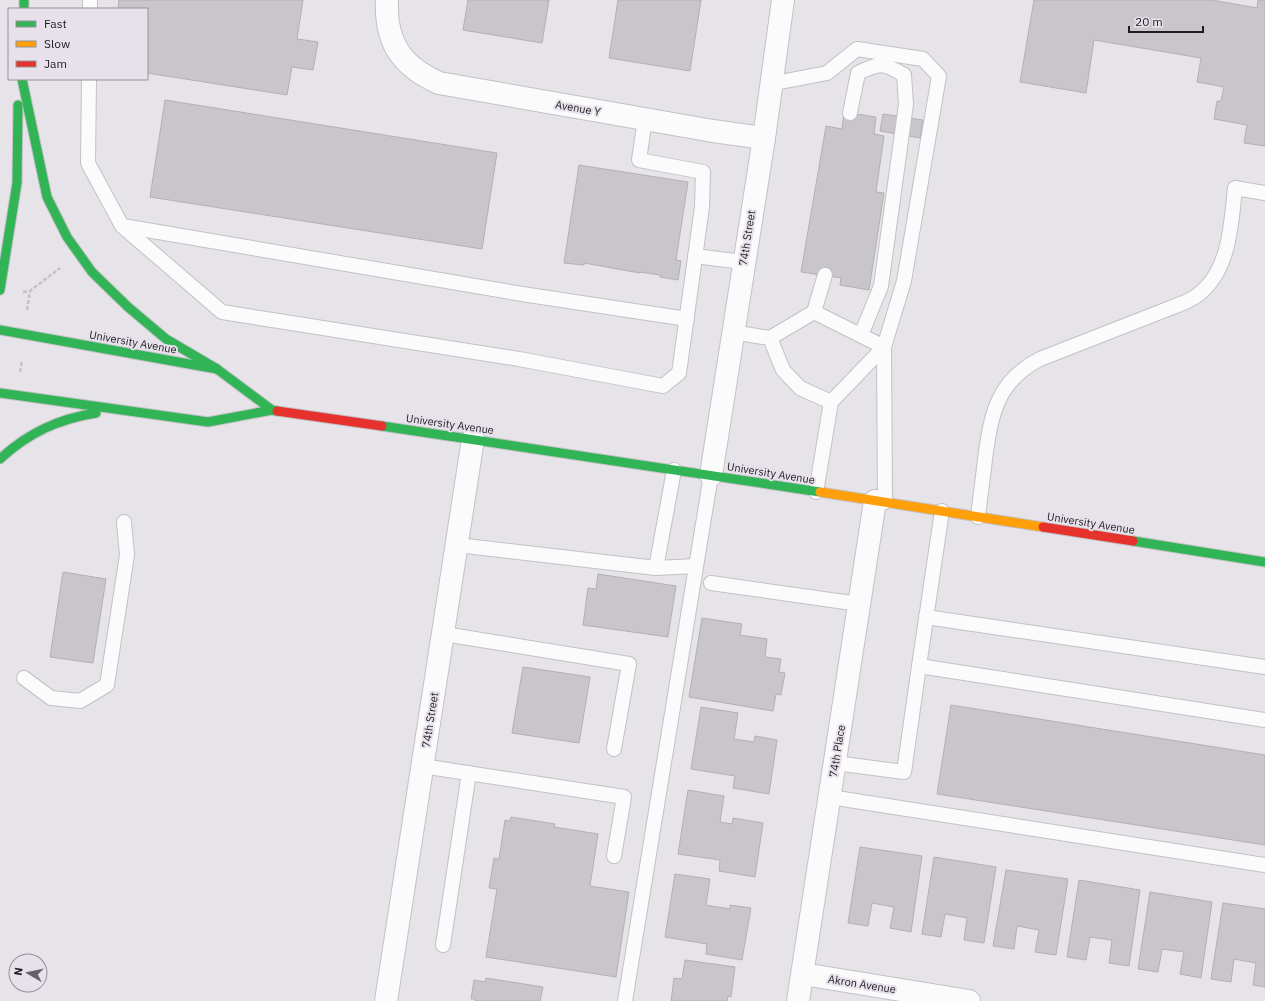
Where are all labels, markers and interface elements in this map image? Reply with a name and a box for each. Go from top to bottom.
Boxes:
legend [8,8,148,80]
scale bar [1129,8,1203,34]
text: 20 m [1135,14,1163,29]
text: Fast [44,16,67,31]
text: Slow [44,36,70,51]
text: Jam [44,56,67,71]
street label: Avenue Y [554,97,602,119]
street label: 74th Street [736,209,758,267]
street label: University Avenue [88,327,178,357]
street label: University Avenue [405,411,495,437]
street label: University Avenue [726,459,816,487]
street label: University Avenue [1046,509,1136,537]
street label: 74th Street [419,691,441,749]
street label: 74th Place [826,724,848,778]
north arrow [8,953,48,993]
text: N [11,966,26,976]
street label: Akron Avenue [827,972,897,996]

